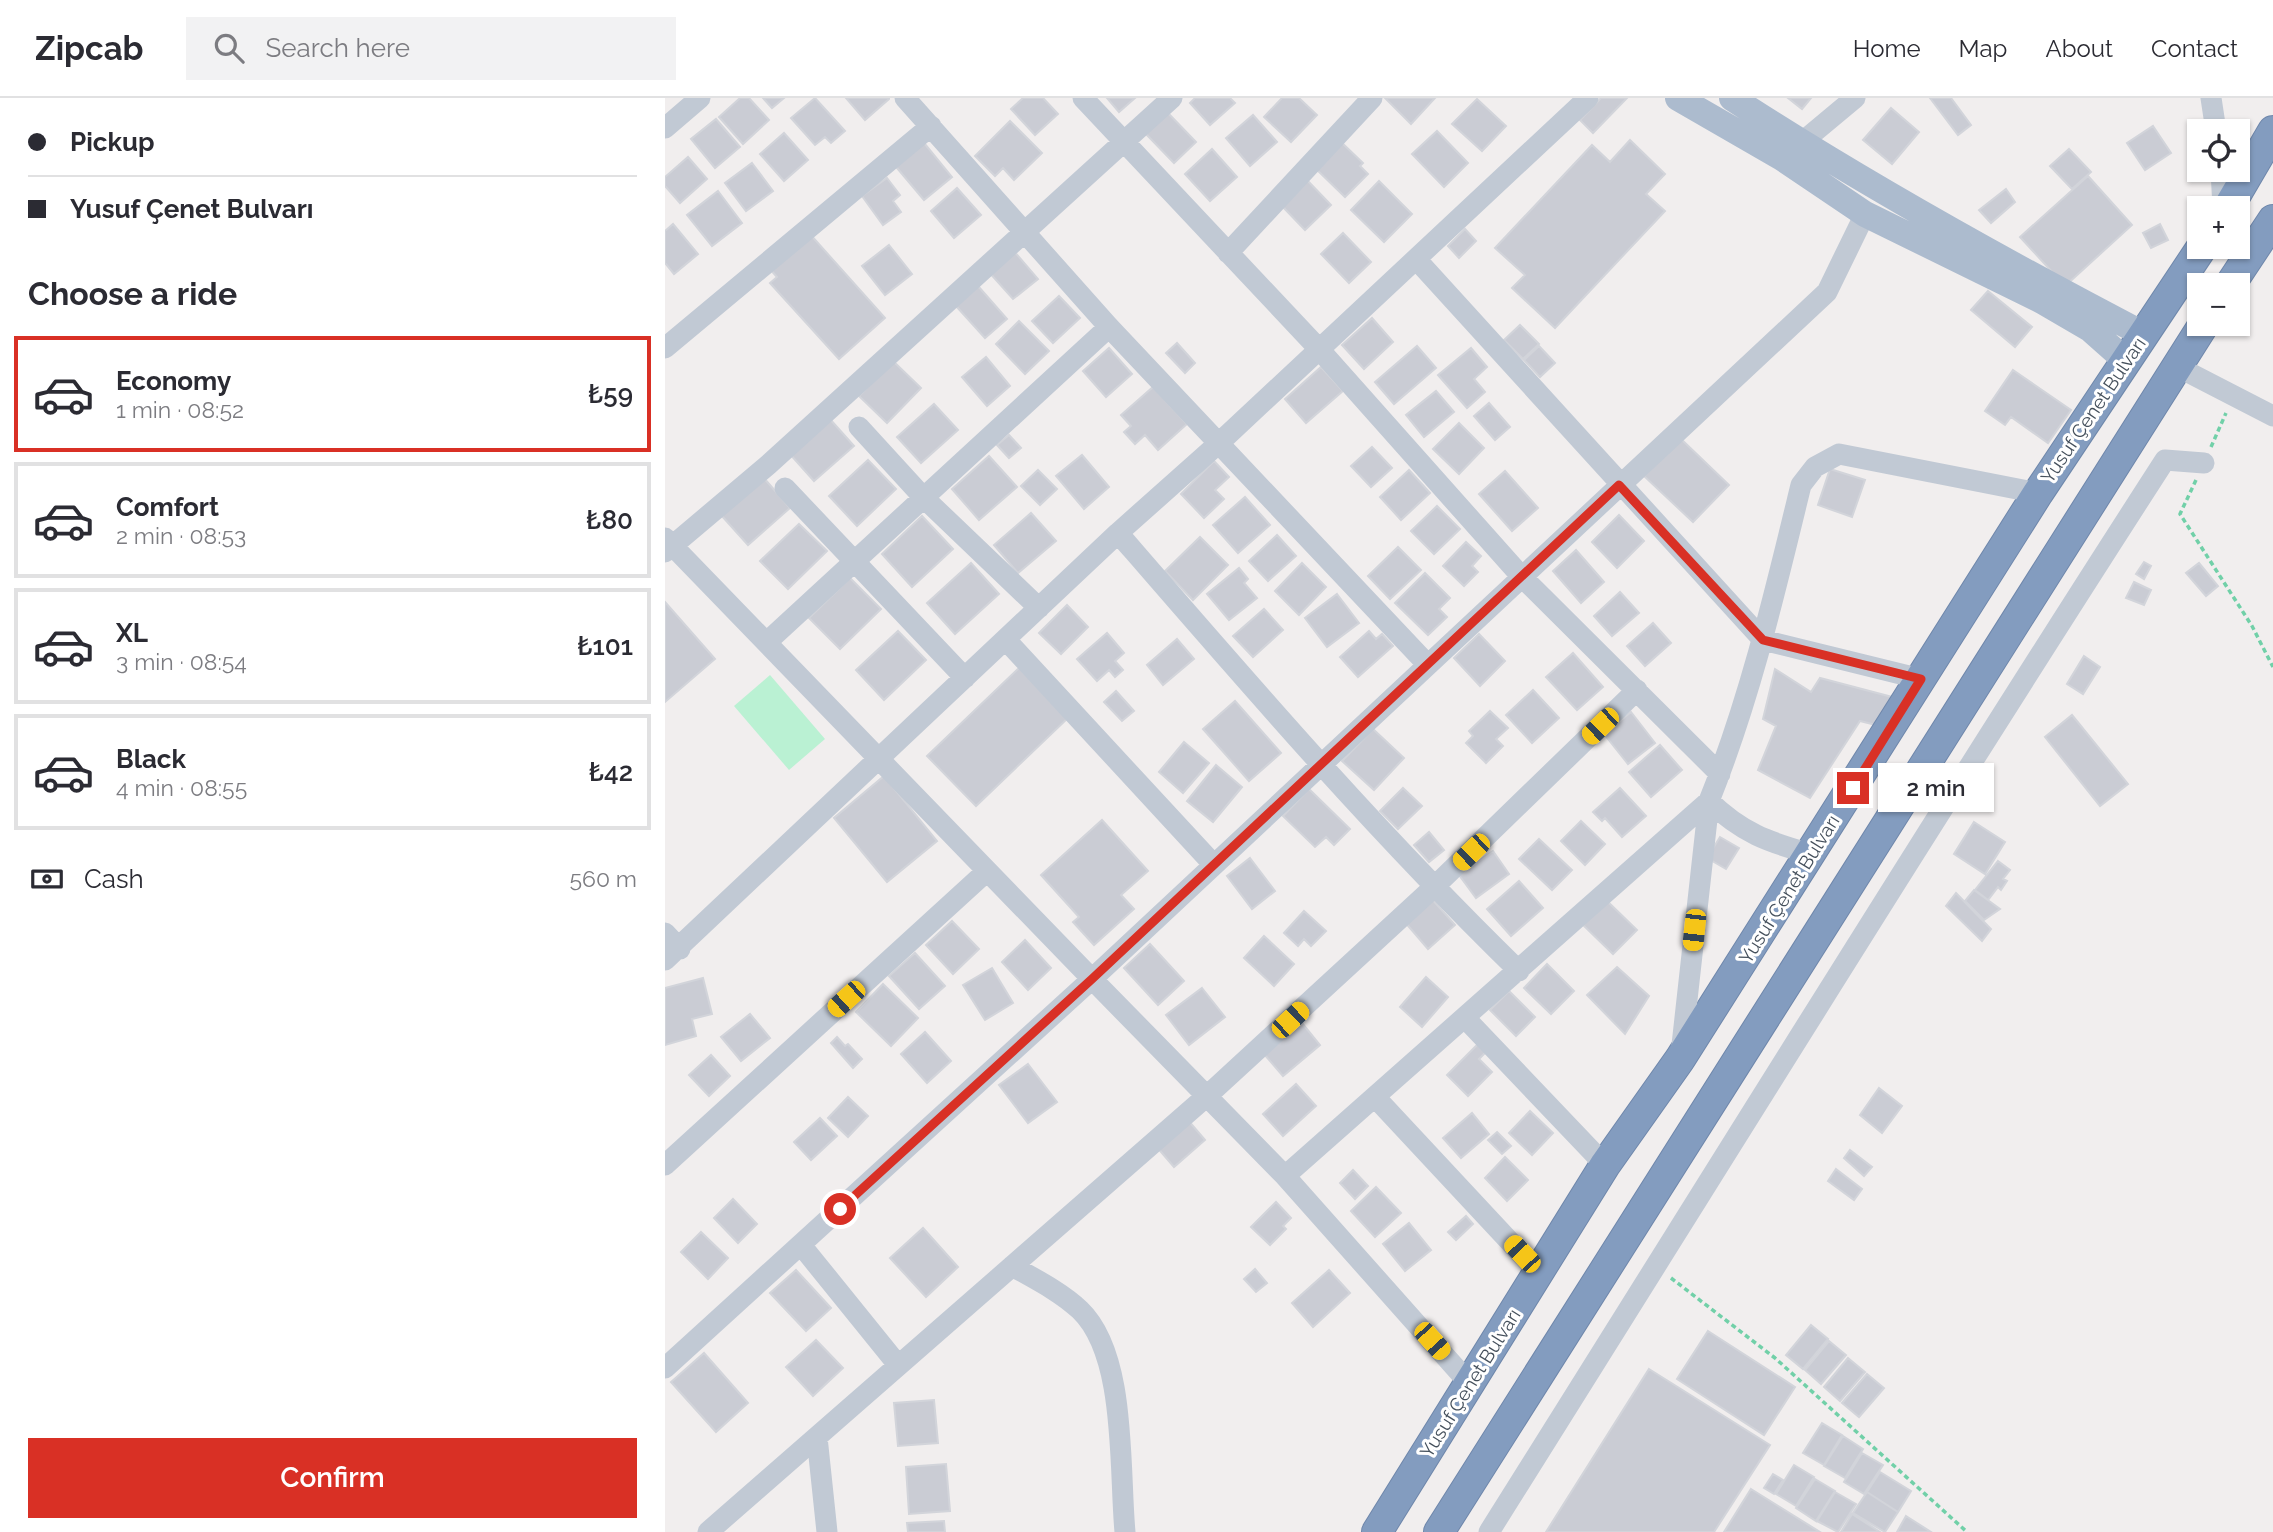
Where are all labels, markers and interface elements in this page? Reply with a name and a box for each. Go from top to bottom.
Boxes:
search box [186,17,676,80]
text: Zipcab [35,29,144,68]
icon: search [210,29,248,67]
text: Search here [266,33,410,63]
text: Home [1853,34,1921,63]
text: Map [1959,34,2007,63]
text: About [2045,34,2113,63]
text: Contact [2151,34,2238,63]
map controls [2187,119,2250,336]
button: locate [2187,119,2250,182]
text: Pickup [70,127,155,157]
text: Yusuf Çenet Bulvarı [70,194,313,224]
button: + [2187,196,2250,259]
button: − [2187,273,2250,336]
text: Choose a ride [28,275,237,312]
street label: Yusuf Çenet Bulvarı [2036,333,2150,487]
icon: car [32,363,95,426]
text: Economy [116,366,231,396]
text: ₺59 [588,379,633,409]
text: 1 min · 08:52 [116,396,244,423]
icon: car [32,489,95,552]
text: Comfort [116,492,219,522]
text: ₺80 [586,505,633,535]
text: 2 min · 08:53 [116,522,246,549]
icon: car [32,615,95,678]
text: XL [116,618,148,648]
text: ₺101 [577,631,633,661]
text: 3 min · 08:54 [116,648,247,675]
car [1578,704,1623,748]
icon: car [32,741,95,804]
text: Black [116,744,186,774]
text: ₺42 [589,757,633,787]
callout: 2 min [1877,764,1993,812]
route end [1837,772,1869,804]
text: 4 min · 08:55 [116,774,247,801]
text: 2 min [1907,774,1965,801]
street label: Yusuf Çenet Bulvarı [1734,811,1844,967]
car [1449,830,1494,874]
icon: cash [28,860,66,898]
text: Cash [84,864,144,894]
text: 560 m [570,865,637,892]
car [1682,908,1707,952]
car [824,977,869,1021]
car [1268,998,1313,1042]
route start [824,1193,856,1225]
car [1500,1231,1545,1277]
street label: Yusuf Çenet Bulvarı [1415,1305,1525,1461]
car [1411,1318,1454,1364]
button: Confirm [28,1438,637,1518]

